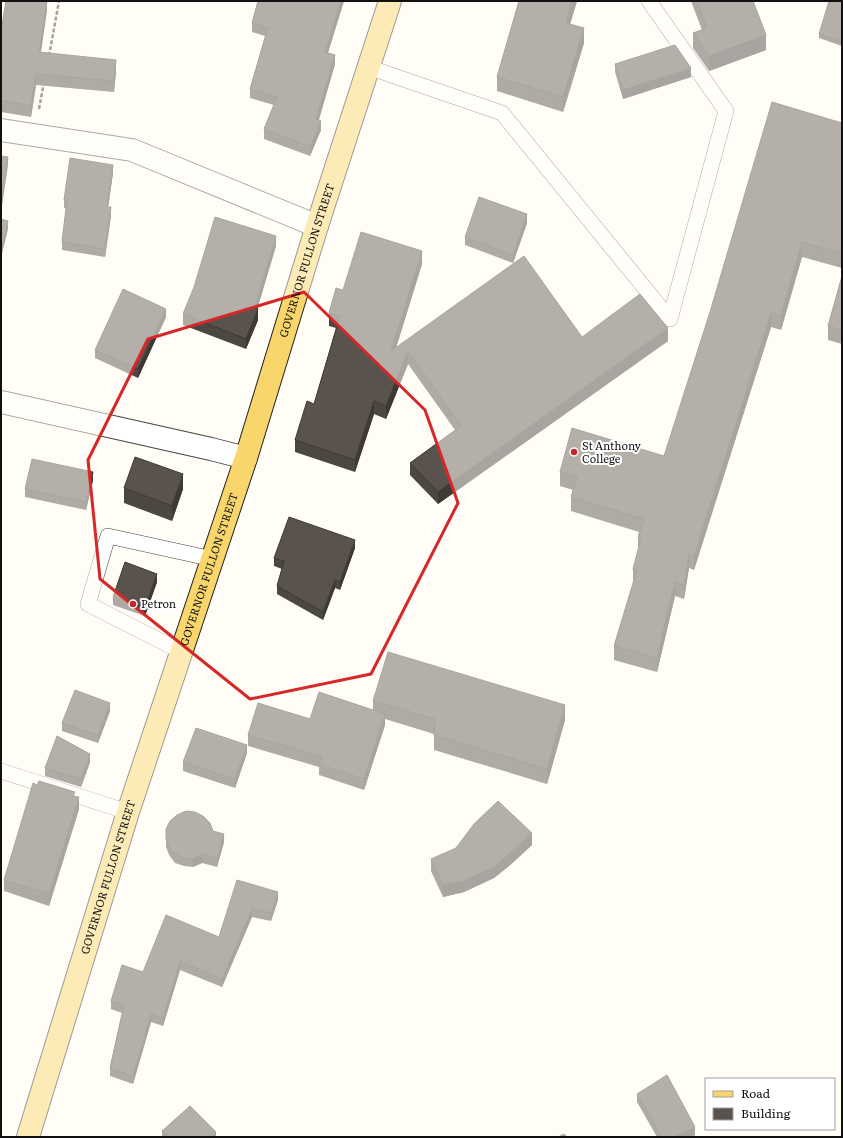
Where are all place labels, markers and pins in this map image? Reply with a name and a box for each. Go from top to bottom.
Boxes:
place label: St Anthony College [582,437,642,466]
marker: St Anthony College [569,447,579,457]
place label: Petron [141,595,176,611]
marker: Petron [128,599,138,609]

